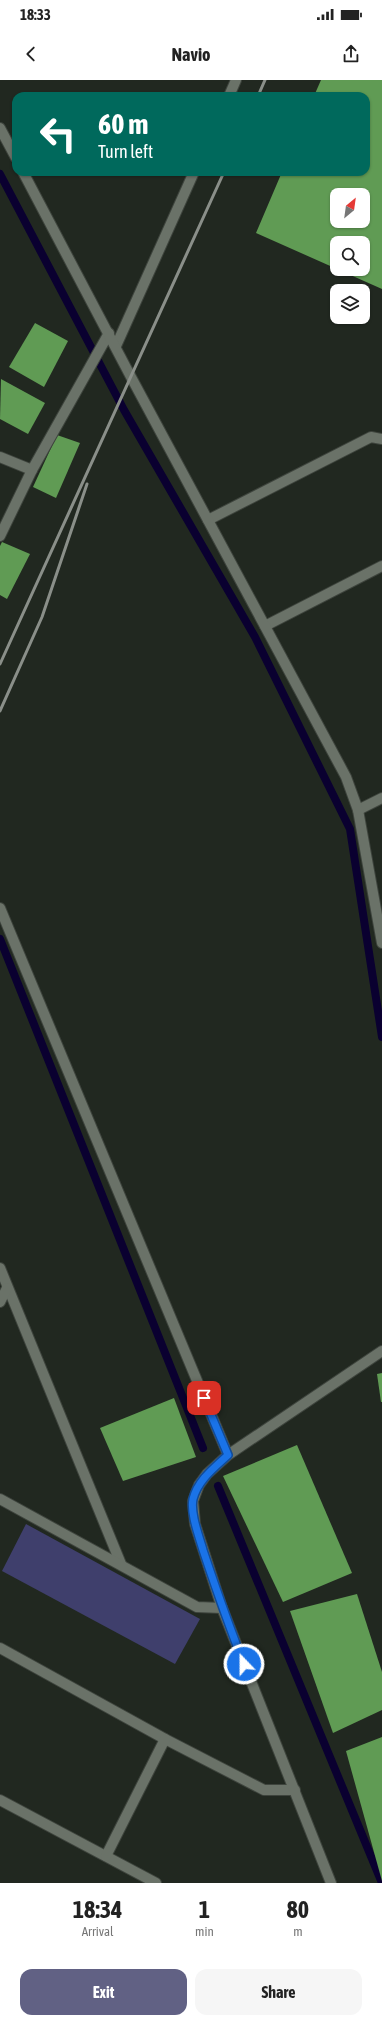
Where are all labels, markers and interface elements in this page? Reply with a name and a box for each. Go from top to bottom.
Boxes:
text: 18:33 [20,6,51,23]
icon: back [20,43,42,65]
icon: share [340,43,362,65]
text: Navio [171,44,211,65]
icon: left [32,108,84,160]
text: 60 m [98,108,148,140]
text: Turn left [98,141,153,162]
north arrow [330,188,370,228]
map controls [330,188,370,324]
button: search [330,236,370,276]
button: layers [330,284,370,324]
pin [187,1381,221,1415]
icon: arrive [193,1387,215,1409]
position arrow [223,1643,265,1685]
text: 18:34 [73,1896,122,1923]
text: 1 [199,1896,210,1923]
text: 80 [287,1896,309,1923]
text: Arrival [82,1924,113,1939]
text: min [195,1924,214,1939]
text: m [293,1924,303,1939]
button: Exit [20,1969,187,2015]
button: Share [195,1969,362,2015]

